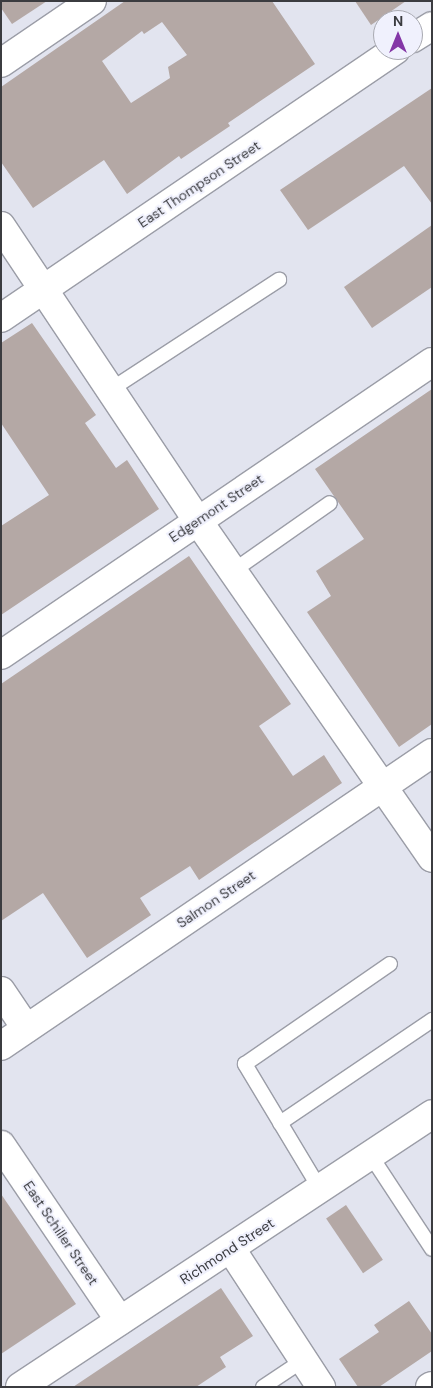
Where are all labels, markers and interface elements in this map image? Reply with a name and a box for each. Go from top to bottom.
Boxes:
north arrow [373,10,423,60]
text: N [393,12,403,30]
street label: East Thompson Street [135,137,263,231]
street label: Edgemont Street [166,470,266,546]
street label: Salmon Street [174,867,258,931]
street label: East Schiller Street [20,1178,102,1288]
street label: Richmond Street [177,1214,277,1288]

